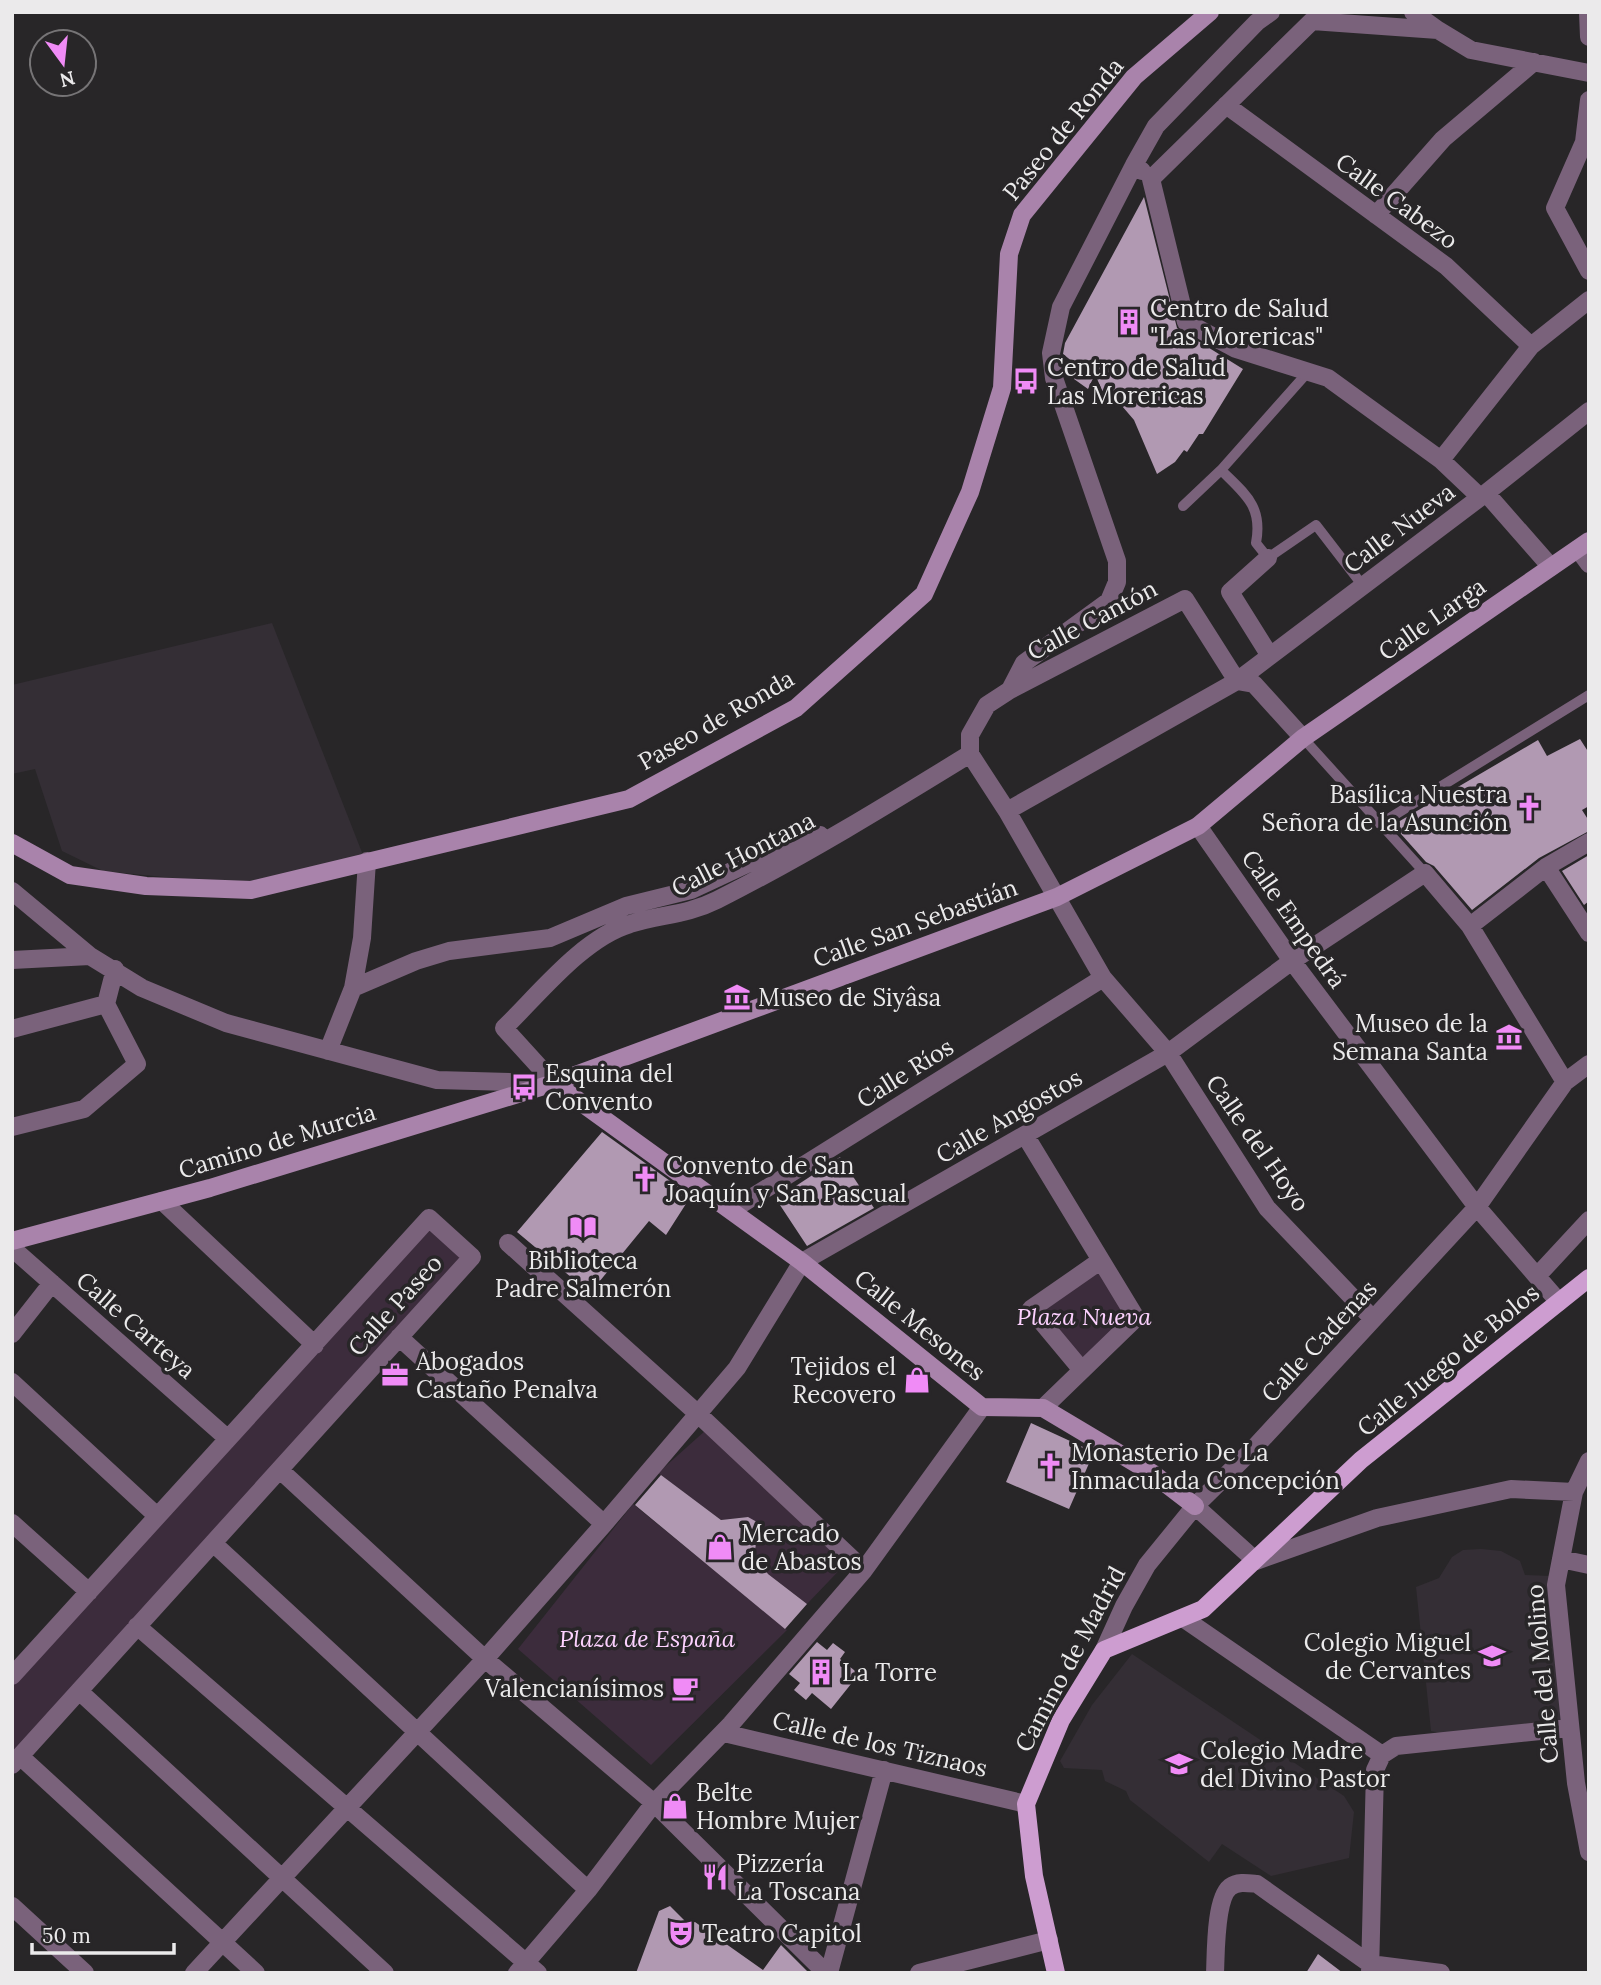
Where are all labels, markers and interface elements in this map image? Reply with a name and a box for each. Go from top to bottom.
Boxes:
north arrow [28,28,98,98]
street label: Paseo de Ronda [996,51,1130,207]
text: N [57,66,78,93]
street label: Calle Cabezo [1330,146,1464,256]
place label: Centro de Salud "Las Morericas" [1150,293,1329,352]
building icon: Centro de Salud "Las Morericas" [1114,307,1144,337]
place label: Centro de Salud Las Morericas [1047,352,1226,411]
bus stop icon: Centro de Salud Las Morericas [1011,366,1041,396]
street label: Calle Nueva [1337,476,1461,580]
street label: Calle Larga [1372,571,1492,667]
street label: Calle Cantón [1022,573,1162,667]
street label: Paseo de Ronda [632,663,800,777]
place label: Basílica Nuestra Señora de la Asunción [1262,779,1508,838]
church icon: Basílica Nuestra Señora de la Asunción [1514,793,1544,823]
street label: Calle Hontana [666,805,820,903]
street label: Calle Empedrá [1235,844,1353,994]
street label: Calle San Sebastián [808,872,1022,974]
museum icon: Museo de Siyâsa [722,982,752,1012]
place label: Museo de Siyâsa [758,982,941,1013]
place label: Museo de la Semana Santa [1332,1008,1488,1067]
museum icon: Museo de la Semana Santa [1494,1022,1524,1052]
street label: Calle Ríos [851,1031,959,1115]
place label: Esquina del Convento [545,1058,673,1117]
street label: Calle Angostos [930,1062,1088,1170]
street label: Calle del Hoyo [1199,1068,1317,1218]
bus stop icon: Esquina del Convento [509,1072,539,1102]
street label: Camino de Murcia [175,1096,379,1186]
place label: Convento de San Joaquín y San Pascual [665,1150,907,1209]
church icon: Convento de San Joaquín y San Pascual [630,1164,660,1194]
library icon: Biblioteca Padre Salmerón [568,1212,598,1242]
place label: Biblioteca Padre Salmerón [495,1245,671,1304]
street label: Calle Paseo [341,1248,449,1362]
street label: Calle Mesones [848,1263,992,1387]
street label: Calle Carteya [70,1265,202,1385]
street label: Calle Cadenas [1254,1273,1384,1409]
street label: Calle Juego de Bolos [1351,1277,1545,1443]
park label: Plaza Nueva [1017,1301,1152,1332]
place label: Abogados Castaño Penalva [415,1346,598,1405]
place label: Tejidos el Recovero [790,1351,896,1410]
office icon: Abogados Castaño Penalva [380,1360,410,1390]
shop icon: Tejidos el Recovero [902,1365,932,1395]
place label: Monasterio De La Inmaculada Concepción [1071,1437,1340,1496]
church icon: Monasterio De La Inmaculada Concepción [1035,1451,1065,1481]
place label: Mercado de Abastos [741,1518,862,1577]
shop icon: Mercado de Abastos [705,1532,735,1562]
street label: Camino de Madrid [1008,1561,1132,1757]
street label: Calle del Molino [1519,1583,1565,1765]
park label: Plaza de España [559,1623,736,1654]
place label: Colegio Miguel de Cervantes [1304,1627,1471,1686]
school or university icon: Colegio Miguel de Cervantes [1477,1641,1507,1671]
building icon: La Torre [806,1657,836,1687]
place label: La Torre [842,1657,937,1688]
place label: Valencianísimos [484,1673,664,1704]
cafe icon: Valencianísimos [670,1673,700,1703]
street label: Calle de los Tiznaos [770,1704,990,1784]
place label: Colegio Madre del Divino Pastor [1200,1735,1391,1794]
school or university icon: Colegio Madre del Divino Pastor [1164,1749,1194,1779]
place label: Belte Hombre Mujer [696,1777,860,1836]
shop icon: Belte Hombre Mujer [660,1791,690,1821]
place label: Pizzería La Toscana [736,1848,861,1907]
restaurant icon: Pizzería La Toscana [700,1862,730,1892]
scale bar [32,1912,173,1956]
theatre icon: Teatro Capitol [666,1918,696,1948]
place label: Teatro Capitol [702,1918,862,1949]
text: 50 m [42,1922,91,1949]

